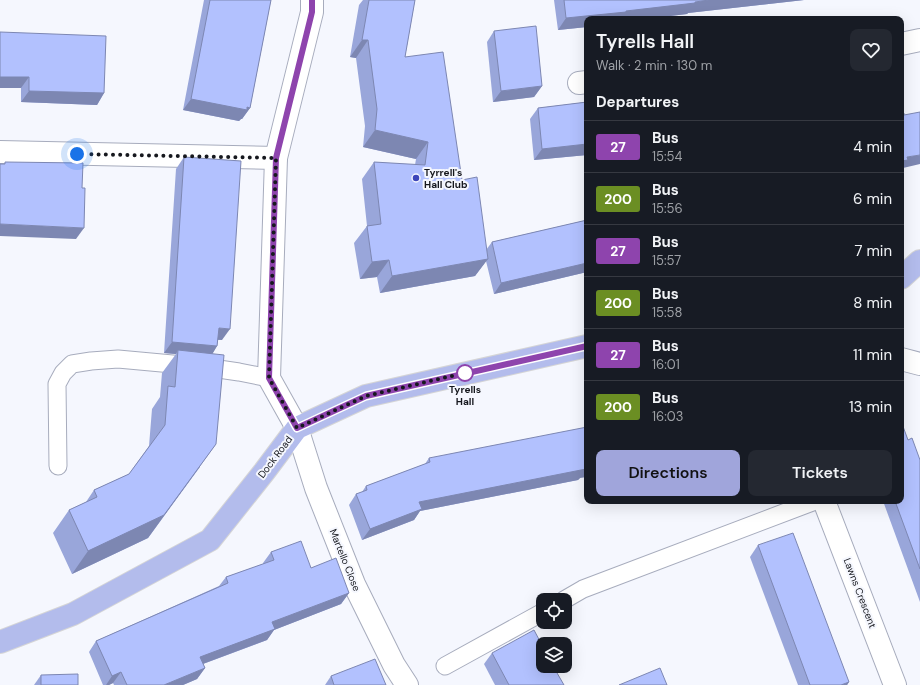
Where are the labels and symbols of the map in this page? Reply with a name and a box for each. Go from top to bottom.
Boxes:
your location [67,144,87,164]
place label: Tyrrell's Hall Club [424,166,468,191]
marker: Tyrrell's Hall Club [411,173,421,183]
marker: Tyrells Hall [456,364,474,382]
place label: Tyrells Hall [449,383,481,408]
street label: Dock Road [255,433,295,481]
street label: Martello Close [327,527,364,593]
street label: Lawns Crescent [841,556,879,630]

